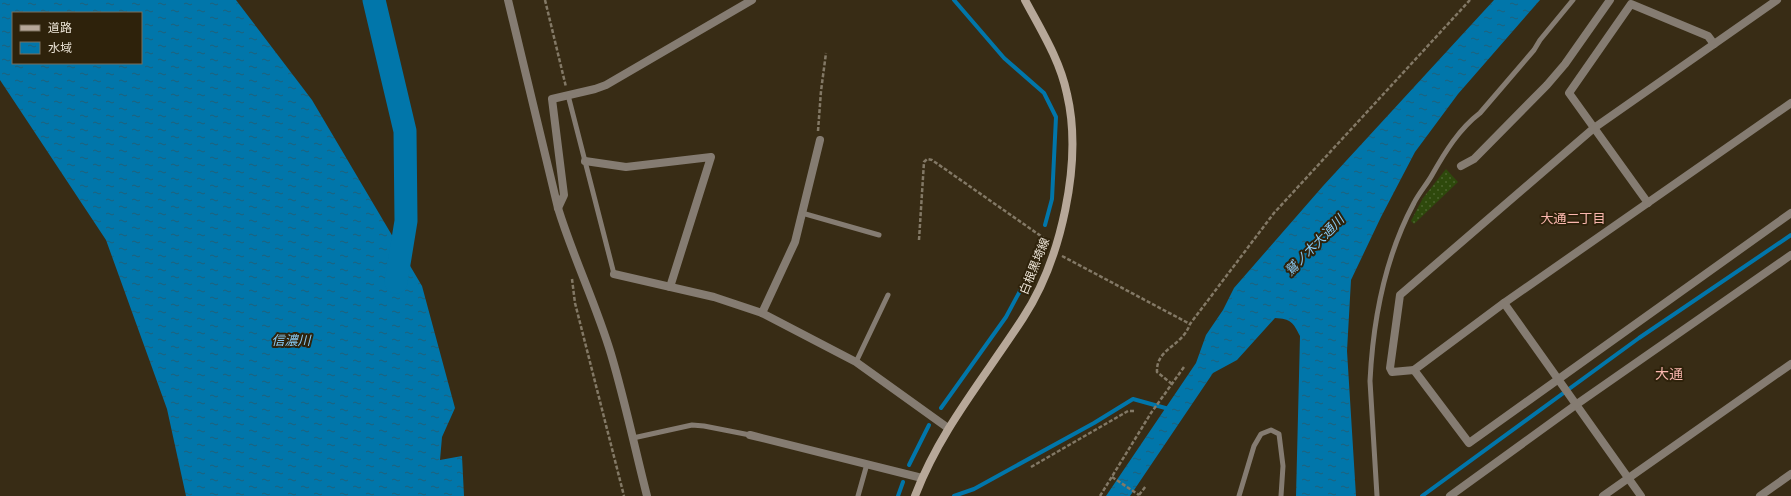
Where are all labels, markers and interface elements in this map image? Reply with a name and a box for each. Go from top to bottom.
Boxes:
legend [12,12,142,64]
text: 道路 [48,20,72,35]
text: 水域 [48,40,72,55]
water label: 鷲ノ木大通川 [1281,210,1348,279]
district label: 大通二丁目 [1540,210,1606,226]
street label: 白根黒埼線 [1016,235,1052,297]
water label: 信濃川 [271,332,312,348]
district label: 大通 [1655,365,1683,382]

